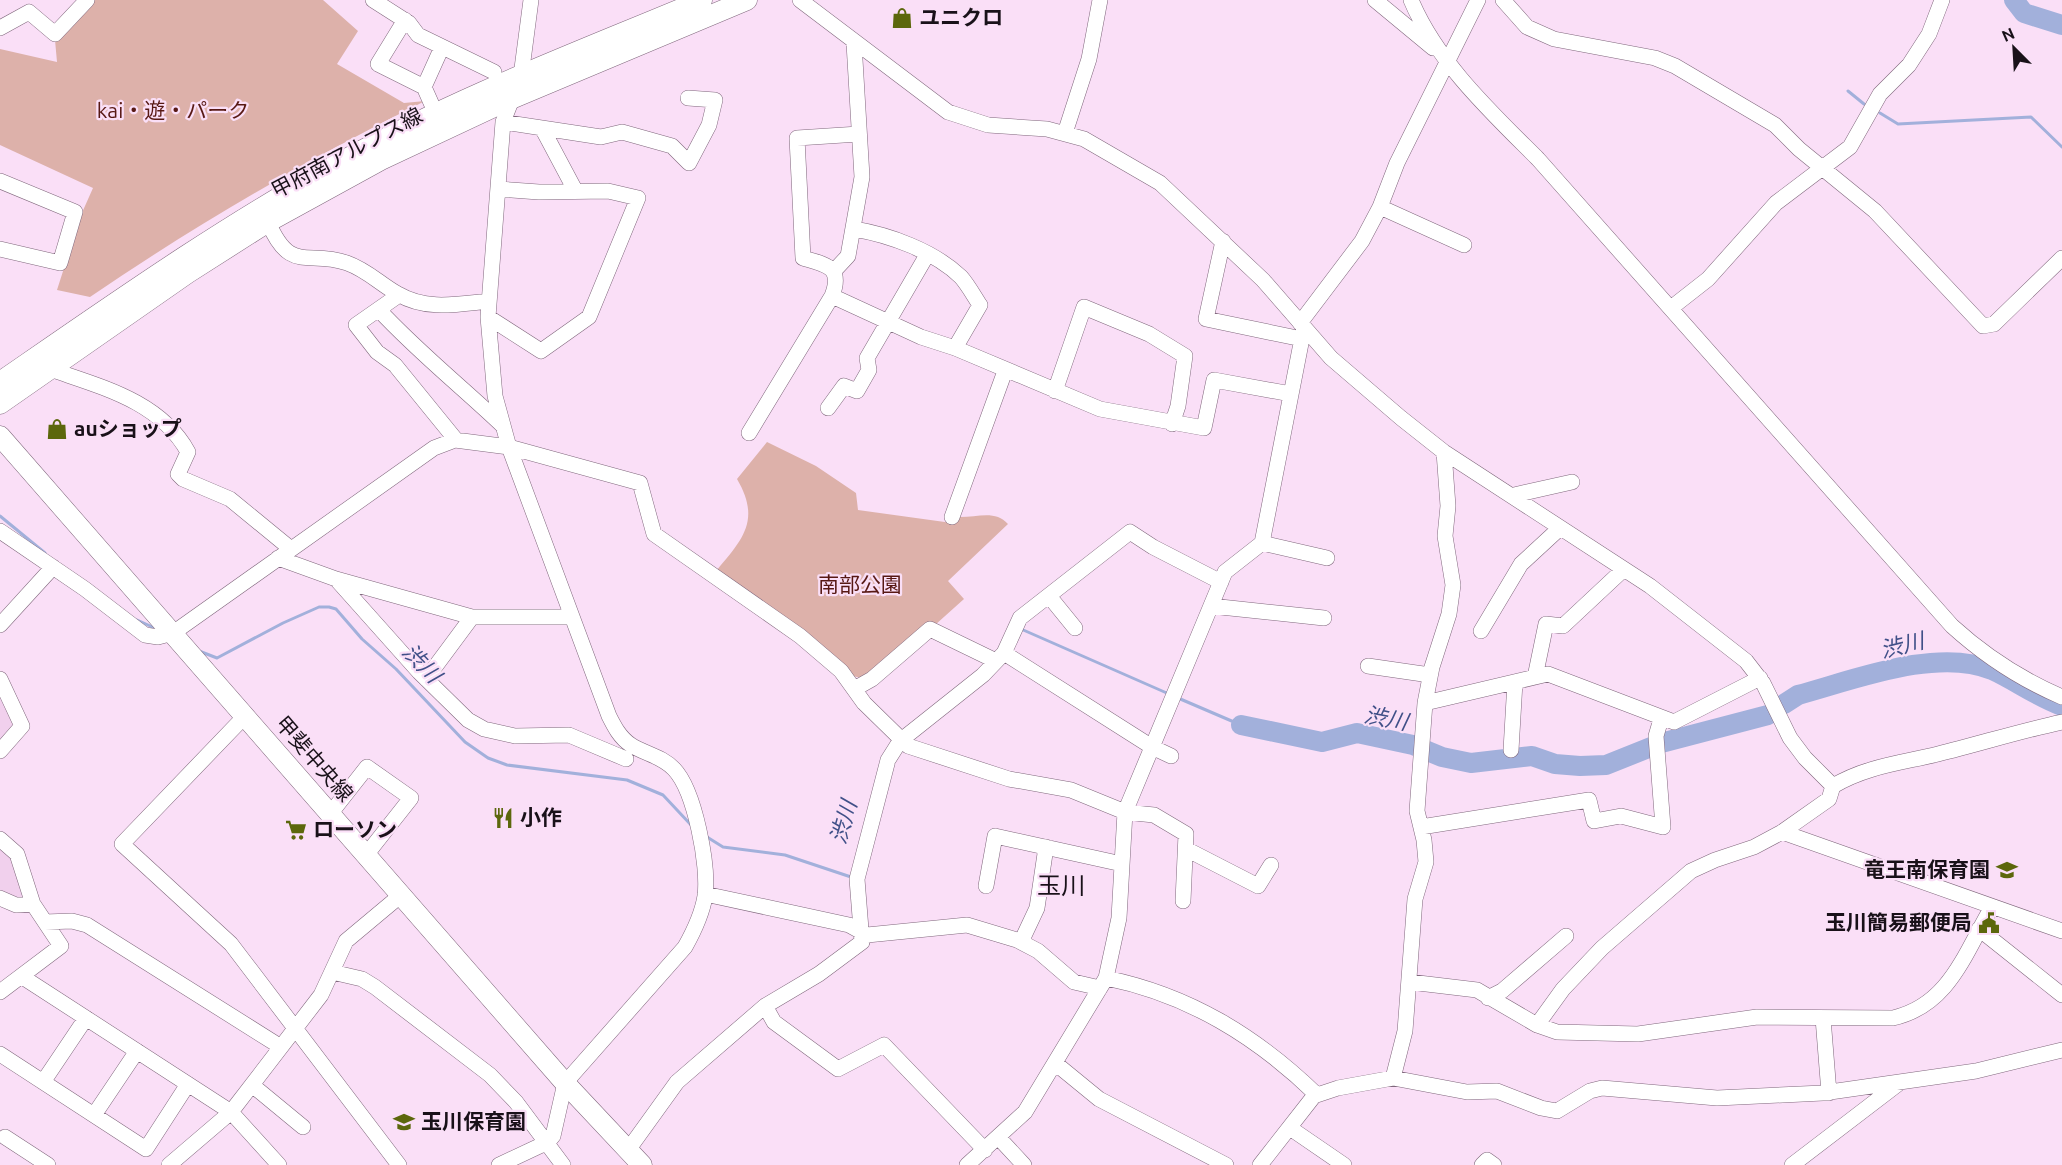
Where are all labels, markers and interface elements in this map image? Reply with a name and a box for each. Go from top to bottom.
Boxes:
place label: ユニクロ [919,5,1003,29]
shop icon: ユニクロ [890,6,914,30]
north arrow [1984,18,2044,78]
text: N [1999,24,2017,45]
park label: kai・遊・パーク [97,98,249,122]
street label: 甲府南アルプス線 [267,102,426,202]
place label: auショップ [74,416,182,440]
shop icon: auショップ [45,417,69,441]
park label: 南部公園 [818,572,902,596]
water label: 渋川 [1878,627,1928,662]
water label: 渋川 [398,638,448,689]
water label: 渋川 [1362,701,1412,734]
street label: 甲斐中央線 [271,711,358,806]
water label: 渋川 [824,795,861,846]
place label: 小作 [520,805,562,829]
restaurant icon: 小作 [491,806,515,830]
place label: ローソン [313,817,397,841]
supermarket icon: ローソン [284,818,308,842]
place label: 竜王南保育園 [1864,857,1990,881]
school or university icon: 竜王南保育園 [1995,858,2019,882]
district label: 玉川 [1037,872,1085,899]
place label: 玉川簡易郵便局 [1825,910,1972,934]
public building icon: 玉川簡易郵便局 [1977,911,2001,935]
place label: 玉川保育園 [421,1109,526,1133]
school or university icon: 玉川保育園 [392,1110,416,1134]

